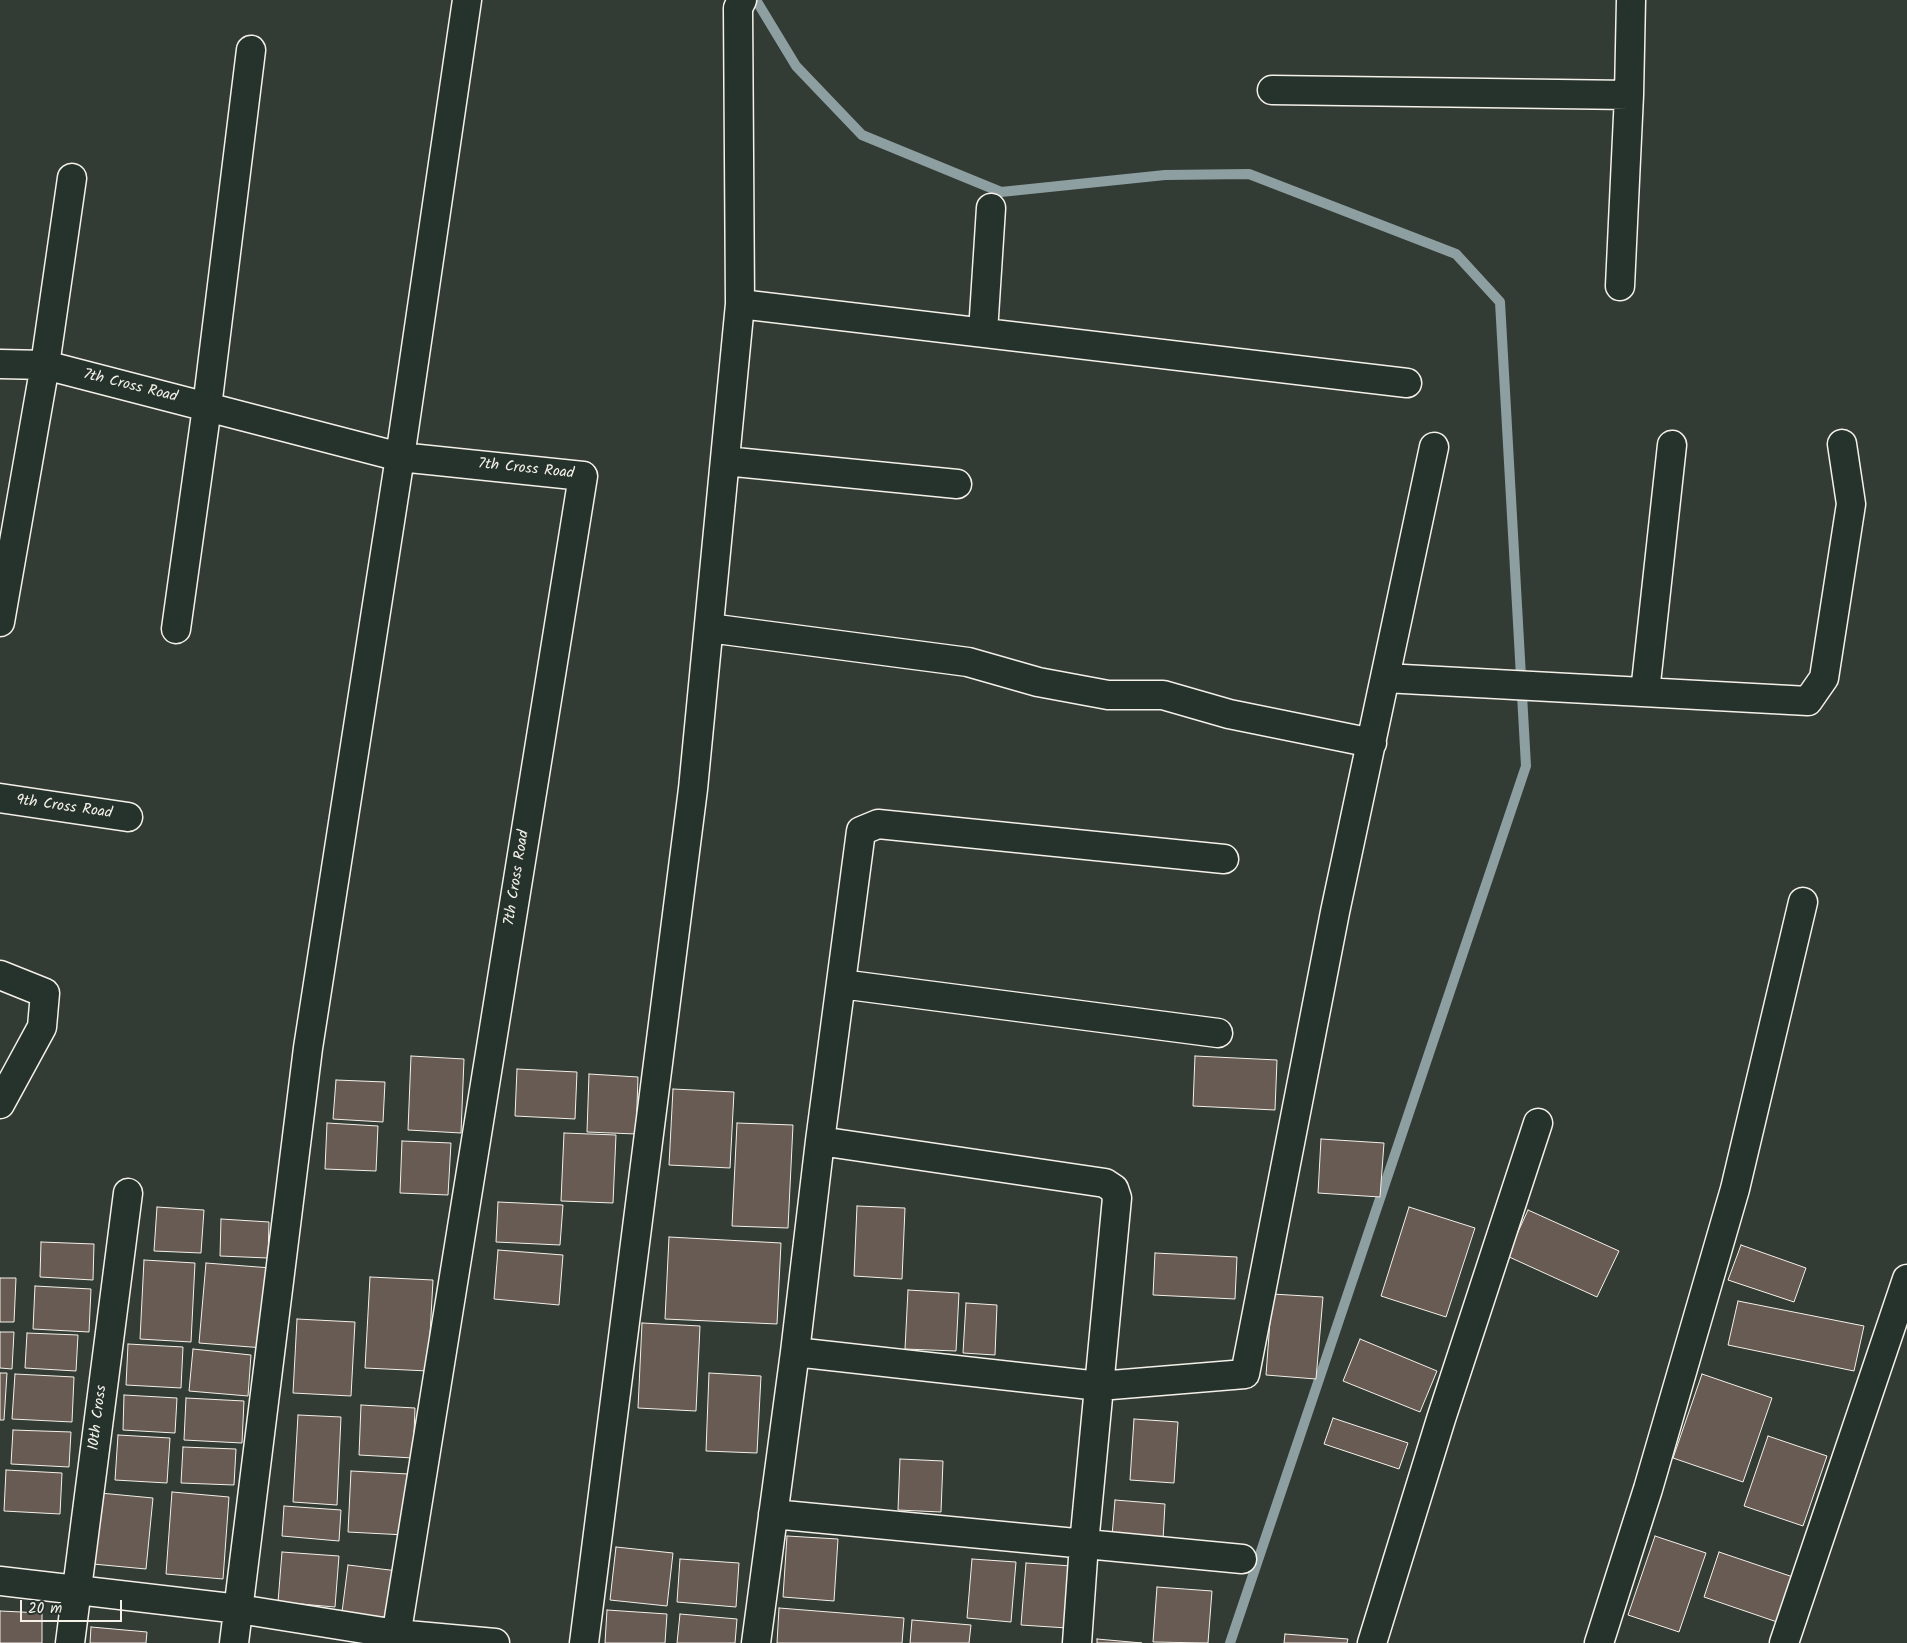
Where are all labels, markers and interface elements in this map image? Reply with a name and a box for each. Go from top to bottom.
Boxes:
street label: 7th Cross Road [81,367,179,407]
street label: 7th Cross Road [477,456,575,484]
street label: 9th Cross Road [15,792,113,824]
street label: 7th Cross Road [502,829,534,927]
street label: 10th Cross [86,1384,112,1452]
scale bar [22,1590,125,1622]
text: 20 m [28,1597,62,1621]

